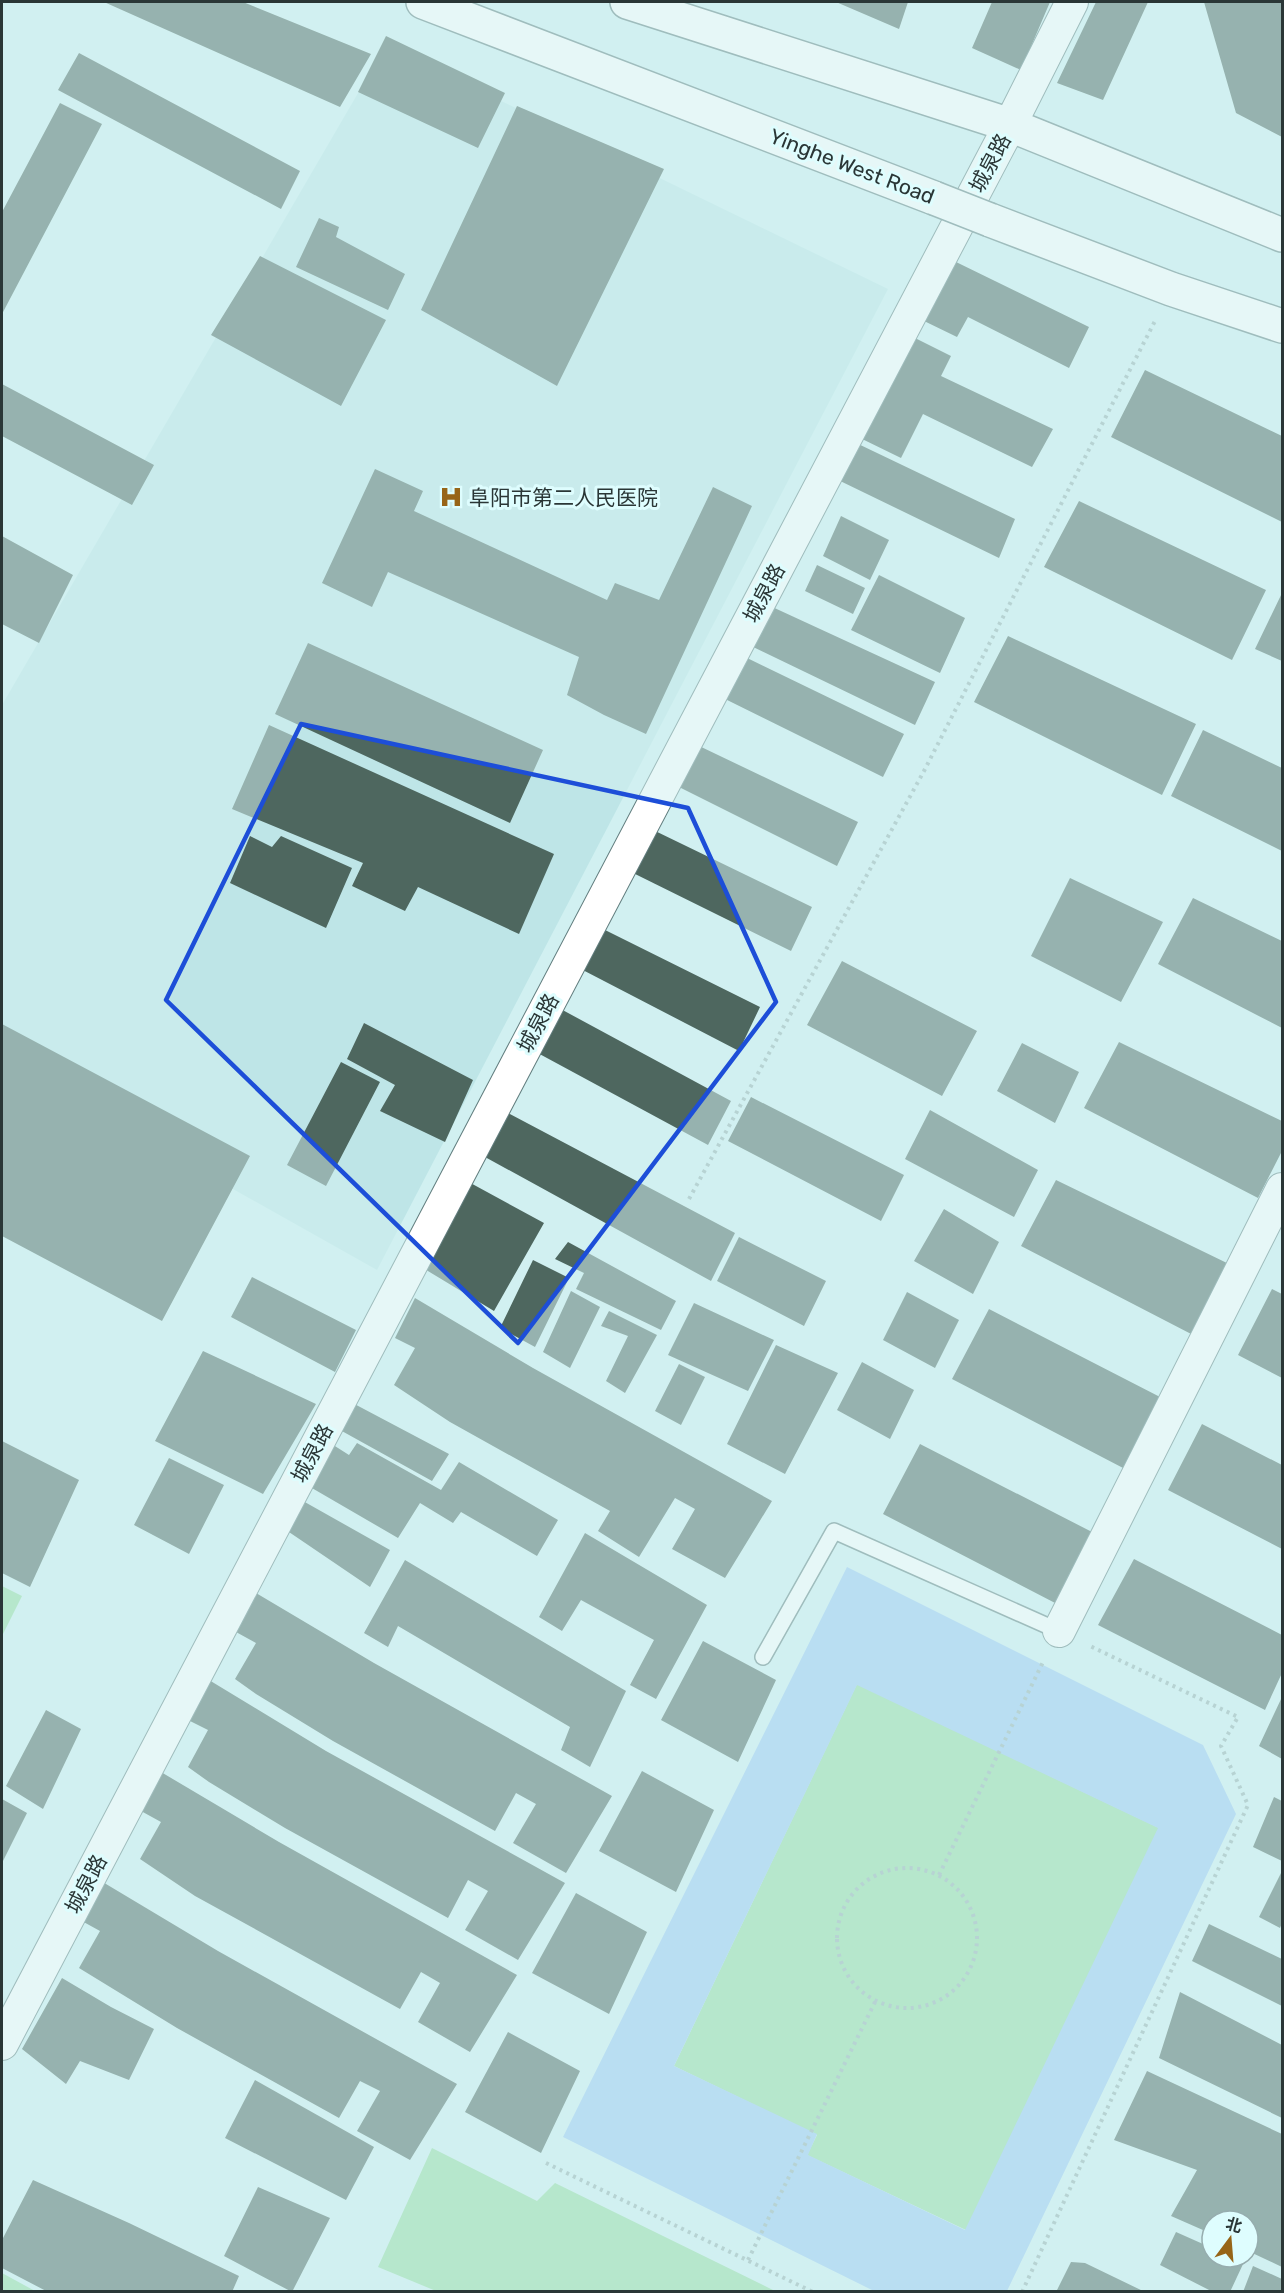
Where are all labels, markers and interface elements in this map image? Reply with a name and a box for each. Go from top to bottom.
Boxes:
street label: Yinghe West Road [766,123,938,209]
street label: 城泉路 [964,129,1016,197]
hospital icon: 阜阳市第二人民医院 [438,484,464,510]
place label: 阜阳市第二人民医院 [469,485,658,510]
street label: 城泉路 [738,559,790,627]
street label: 城泉路 [512,989,564,1057]
street label: 城泉路 [286,1419,338,1487]
street label: 城泉路 [60,1850,112,1918]
north arrow [1200,2209,1260,2269]
text: 北 [1224,2214,1244,2236]

